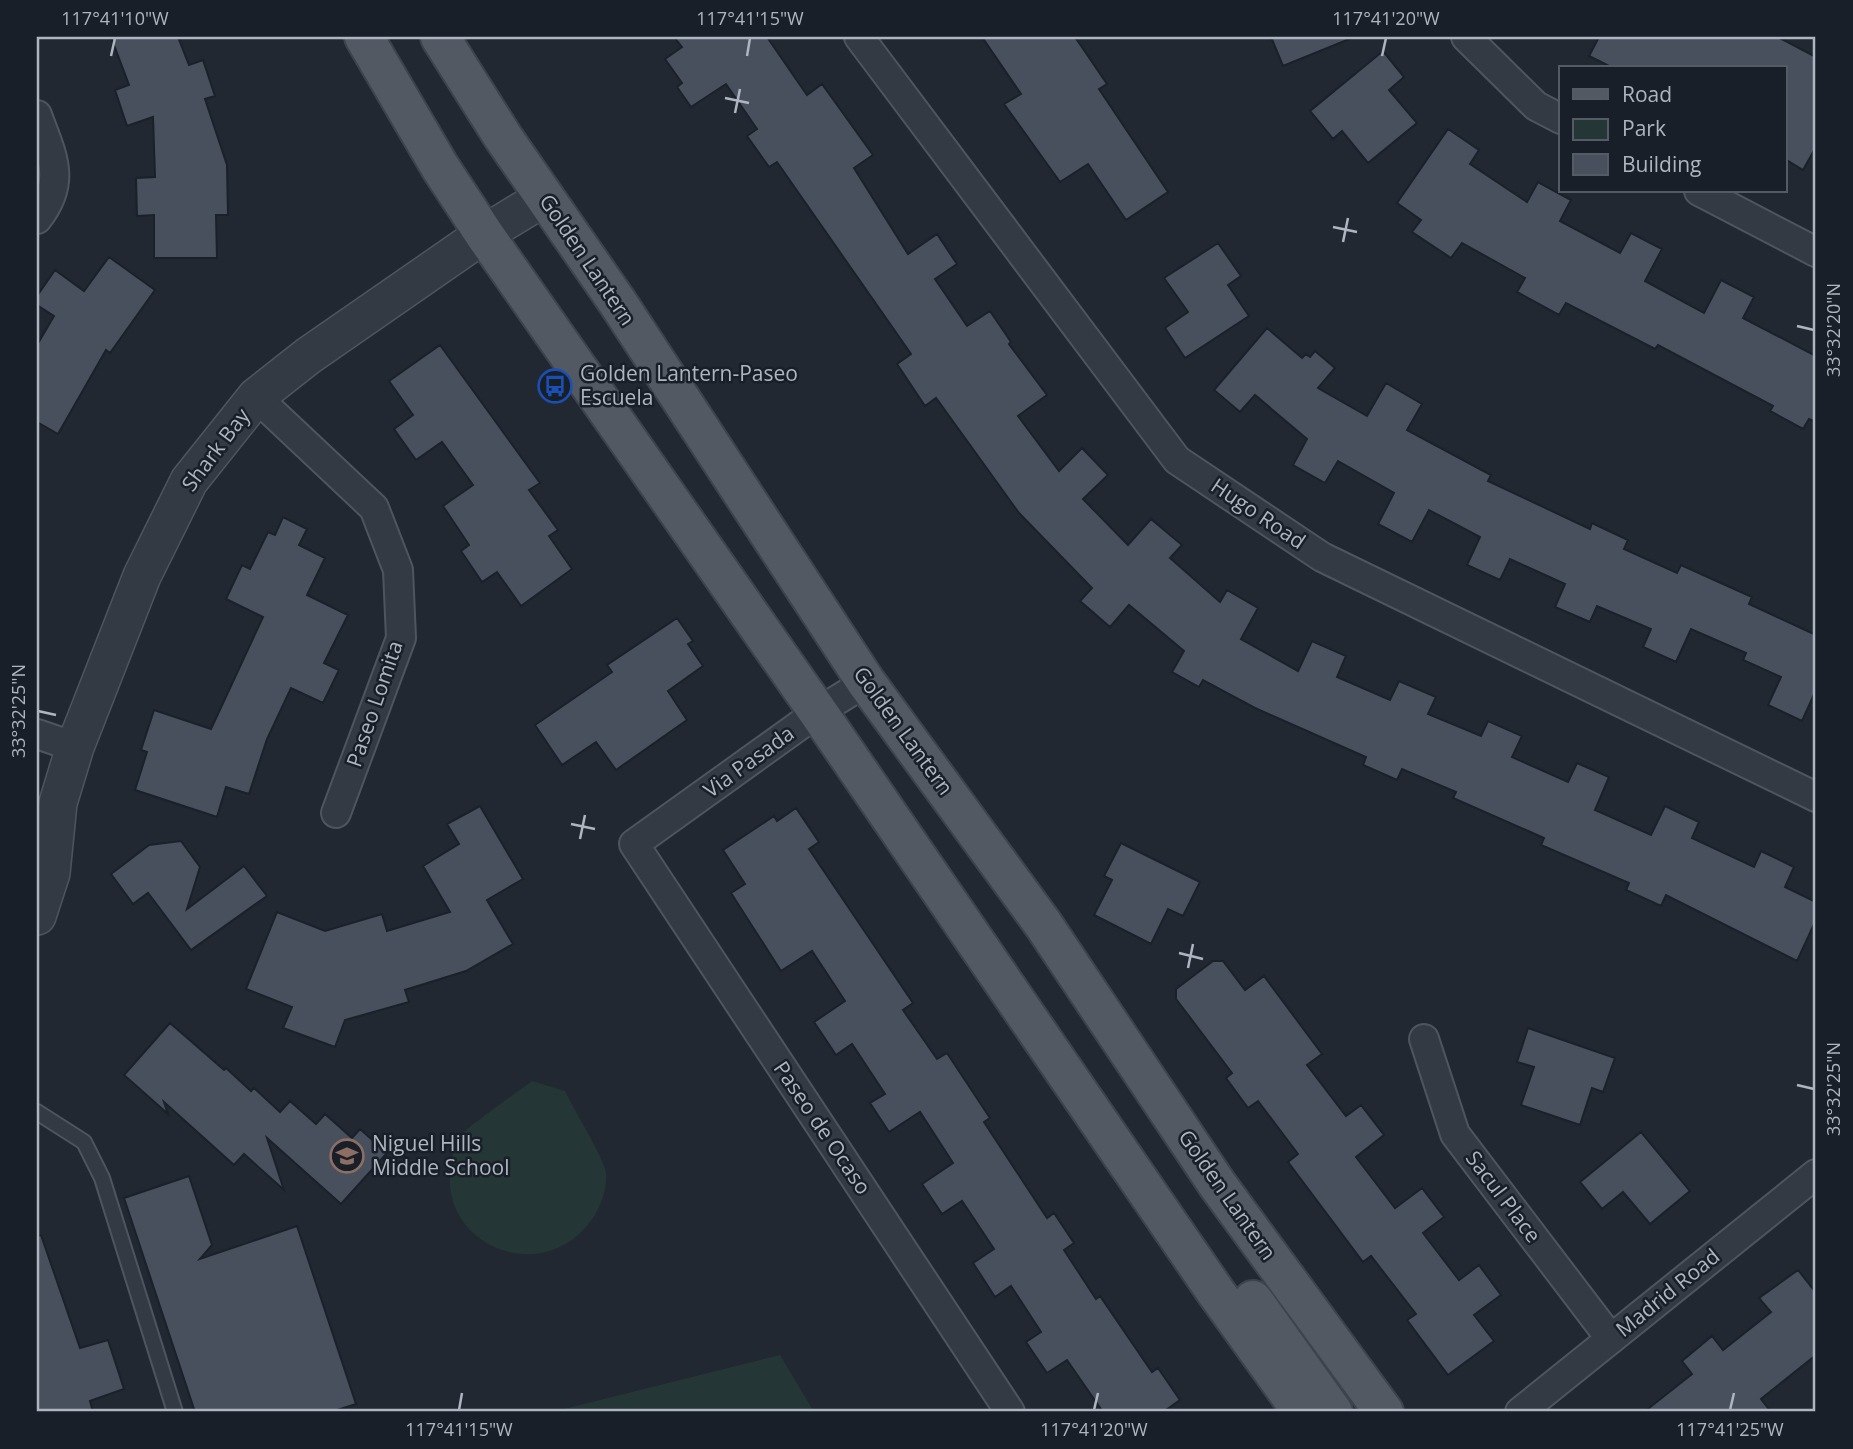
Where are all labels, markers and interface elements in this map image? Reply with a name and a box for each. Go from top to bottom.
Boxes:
text: 117°41'10"W [61,6,169,30]
text: 117°41'15"W [696,6,804,30]
text: 117°41'20"W [1332,6,1440,30]
legend [1559,66,1786,192]
text: Road [1622,80,1672,108]
text: Park [1622,114,1666,142]
text: Building [1622,150,1701,178]
street label: Golden Lantern [534,188,642,330]
text: 33°32'20"N [1821,283,1845,377]
place label: Golden Lantern-Paseo Escuela [580,359,798,411]
bus stop icon: Golden Lantern-Paseo Escuela [536,367,574,405]
street label: Shark Bay [175,402,256,497]
street label: Hugo Road [1206,471,1311,555]
street label: Paseo Lomita [339,637,409,770]
street label: Golden Lantern [848,661,960,800]
text: 33°32'25"N [6,664,30,758]
street label: Via Pasada [698,719,799,804]
text: 33°32'25"N [1821,1042,1845,1136]
street label: Paseo de Ocaso [768,1055,878,1200]
street label: Golden Lantern [1173,1124,1283,1265]
place label: Niguel Hills Middle School [372,1129,509,1181]
school or university icon: Niguel Hills Middle School [328,1137,366,1175]
street label: Sacul Place [1460,1145,1548,1248]
street label: Madrid Road [1610,1242,1725,1343]
text: 117°41'15"W [405,1417,513,1441]
text: 117°41'20"W [1040,1417,1148,1441]
text: 117°41'25"W [1676,1417,1784,1441]

